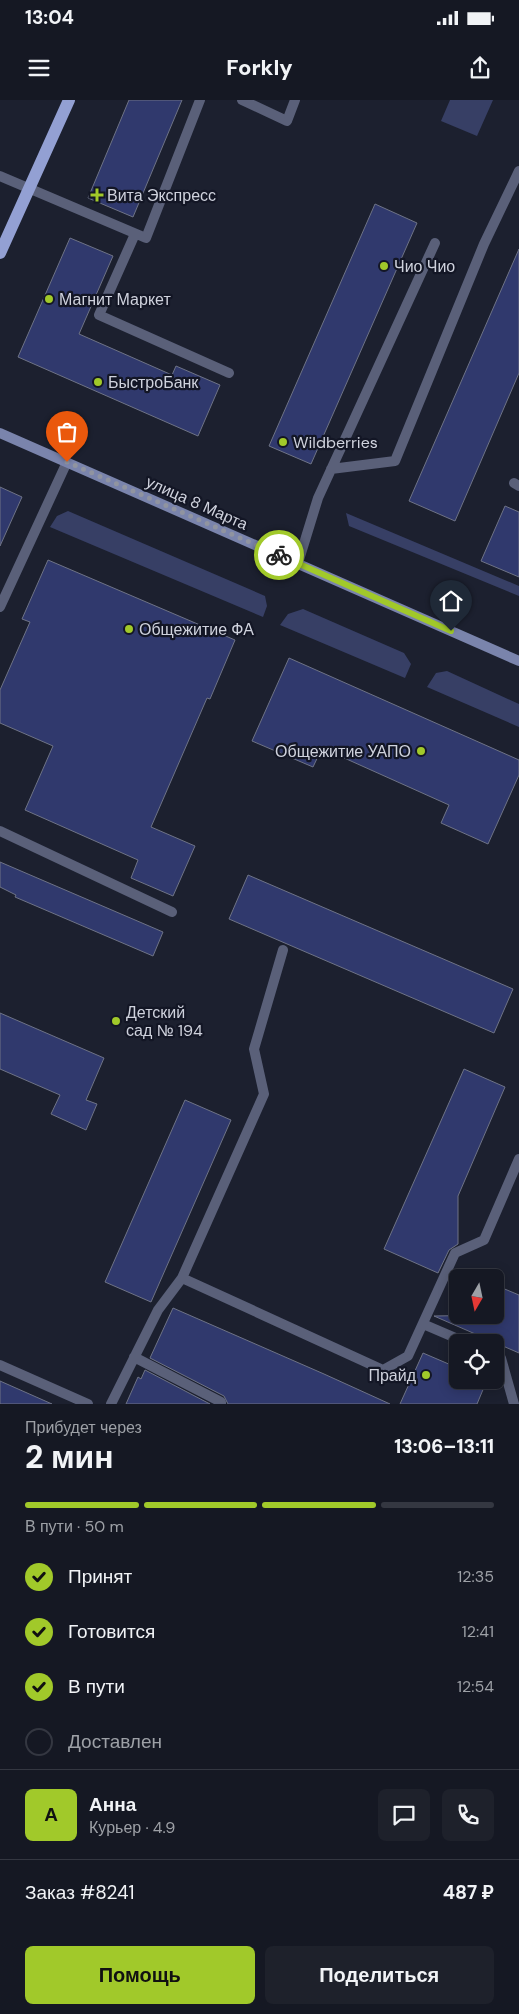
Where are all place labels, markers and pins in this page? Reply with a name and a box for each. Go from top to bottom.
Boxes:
place label: Вита Экспресс [107,185,216,206]
marker: Вита Экспресс [91,189,103,201]
place label: Чио Чио [394,256,455,277]
marker: Чио Чио [378,260,390,272]
place label: Магнит Маркет [59,289,171,310]
marker: Магнит Маркет [43,293,55,305]
place label: БыстроБанк [108,372,199,393]
marker: БыстроБанк [92,376,104,388]
pin [46,411,88,462]
place label: Wildberries [293,432,378,453]
marker: Wildberries [277,436,289,448]
pin [430,580,472,631]
place label: Общежитие ФА [139,619,254,640]
marker: Общежитие ФА [123,623,135,635]
place label: Общежитие УАПО [275,741,411,762]
marker: Общежитие УАПО [415,745,427,757]
place label: Детский сад № 194 [126,1002,203,1041]
marker: Детский сад № 194 [110,1015,122,1027]
place label: Прайд [368,1365,417,1386]
marker: Прайд [420,1369,432,1381]

